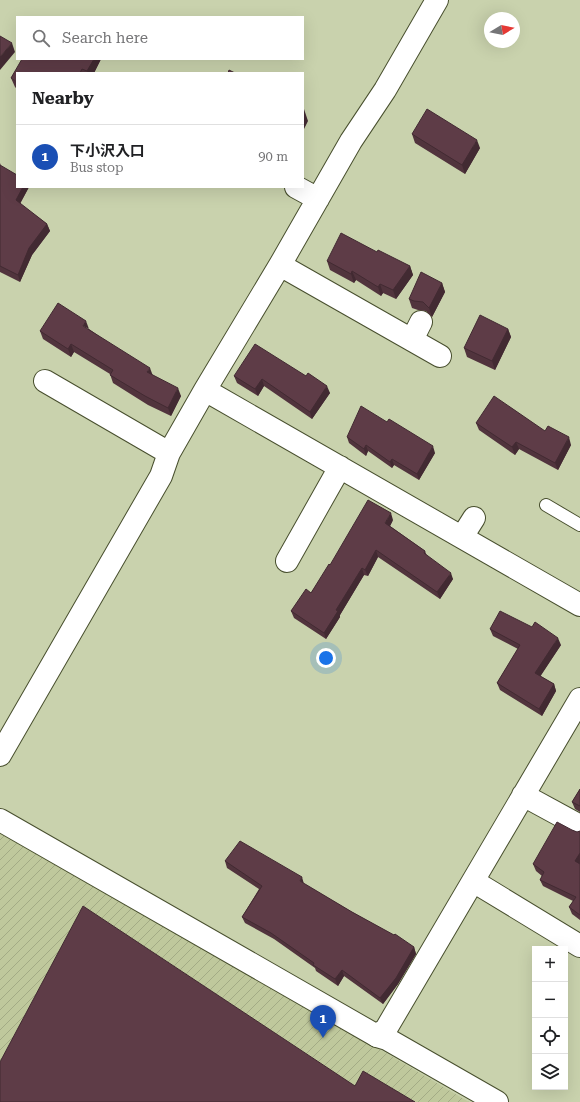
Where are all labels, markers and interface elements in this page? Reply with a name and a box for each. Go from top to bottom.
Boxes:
north arrow [484,12,520,48]
search box [16,16,304,60]
icon: search [30,27,52,49]
text: Search here [62,29,148,47]
text: Nearby [32,88,94,108]
text: 下小沢入口 [70,142,145,160]
text: 1 [41,149,49,164]
text: 90 m [258,149,288,164]
text: Bus stop [70,160,124,175]
your location [316,648,336,668]
map controls [532,946,568,1090]
button: + [532,946,568,982]
button: − [532,982,568,1018]
pin: 1 [310,1005,336,1038]
button: locate [532,1018,568,1054]
button: layers [532,1054,568,1090]

